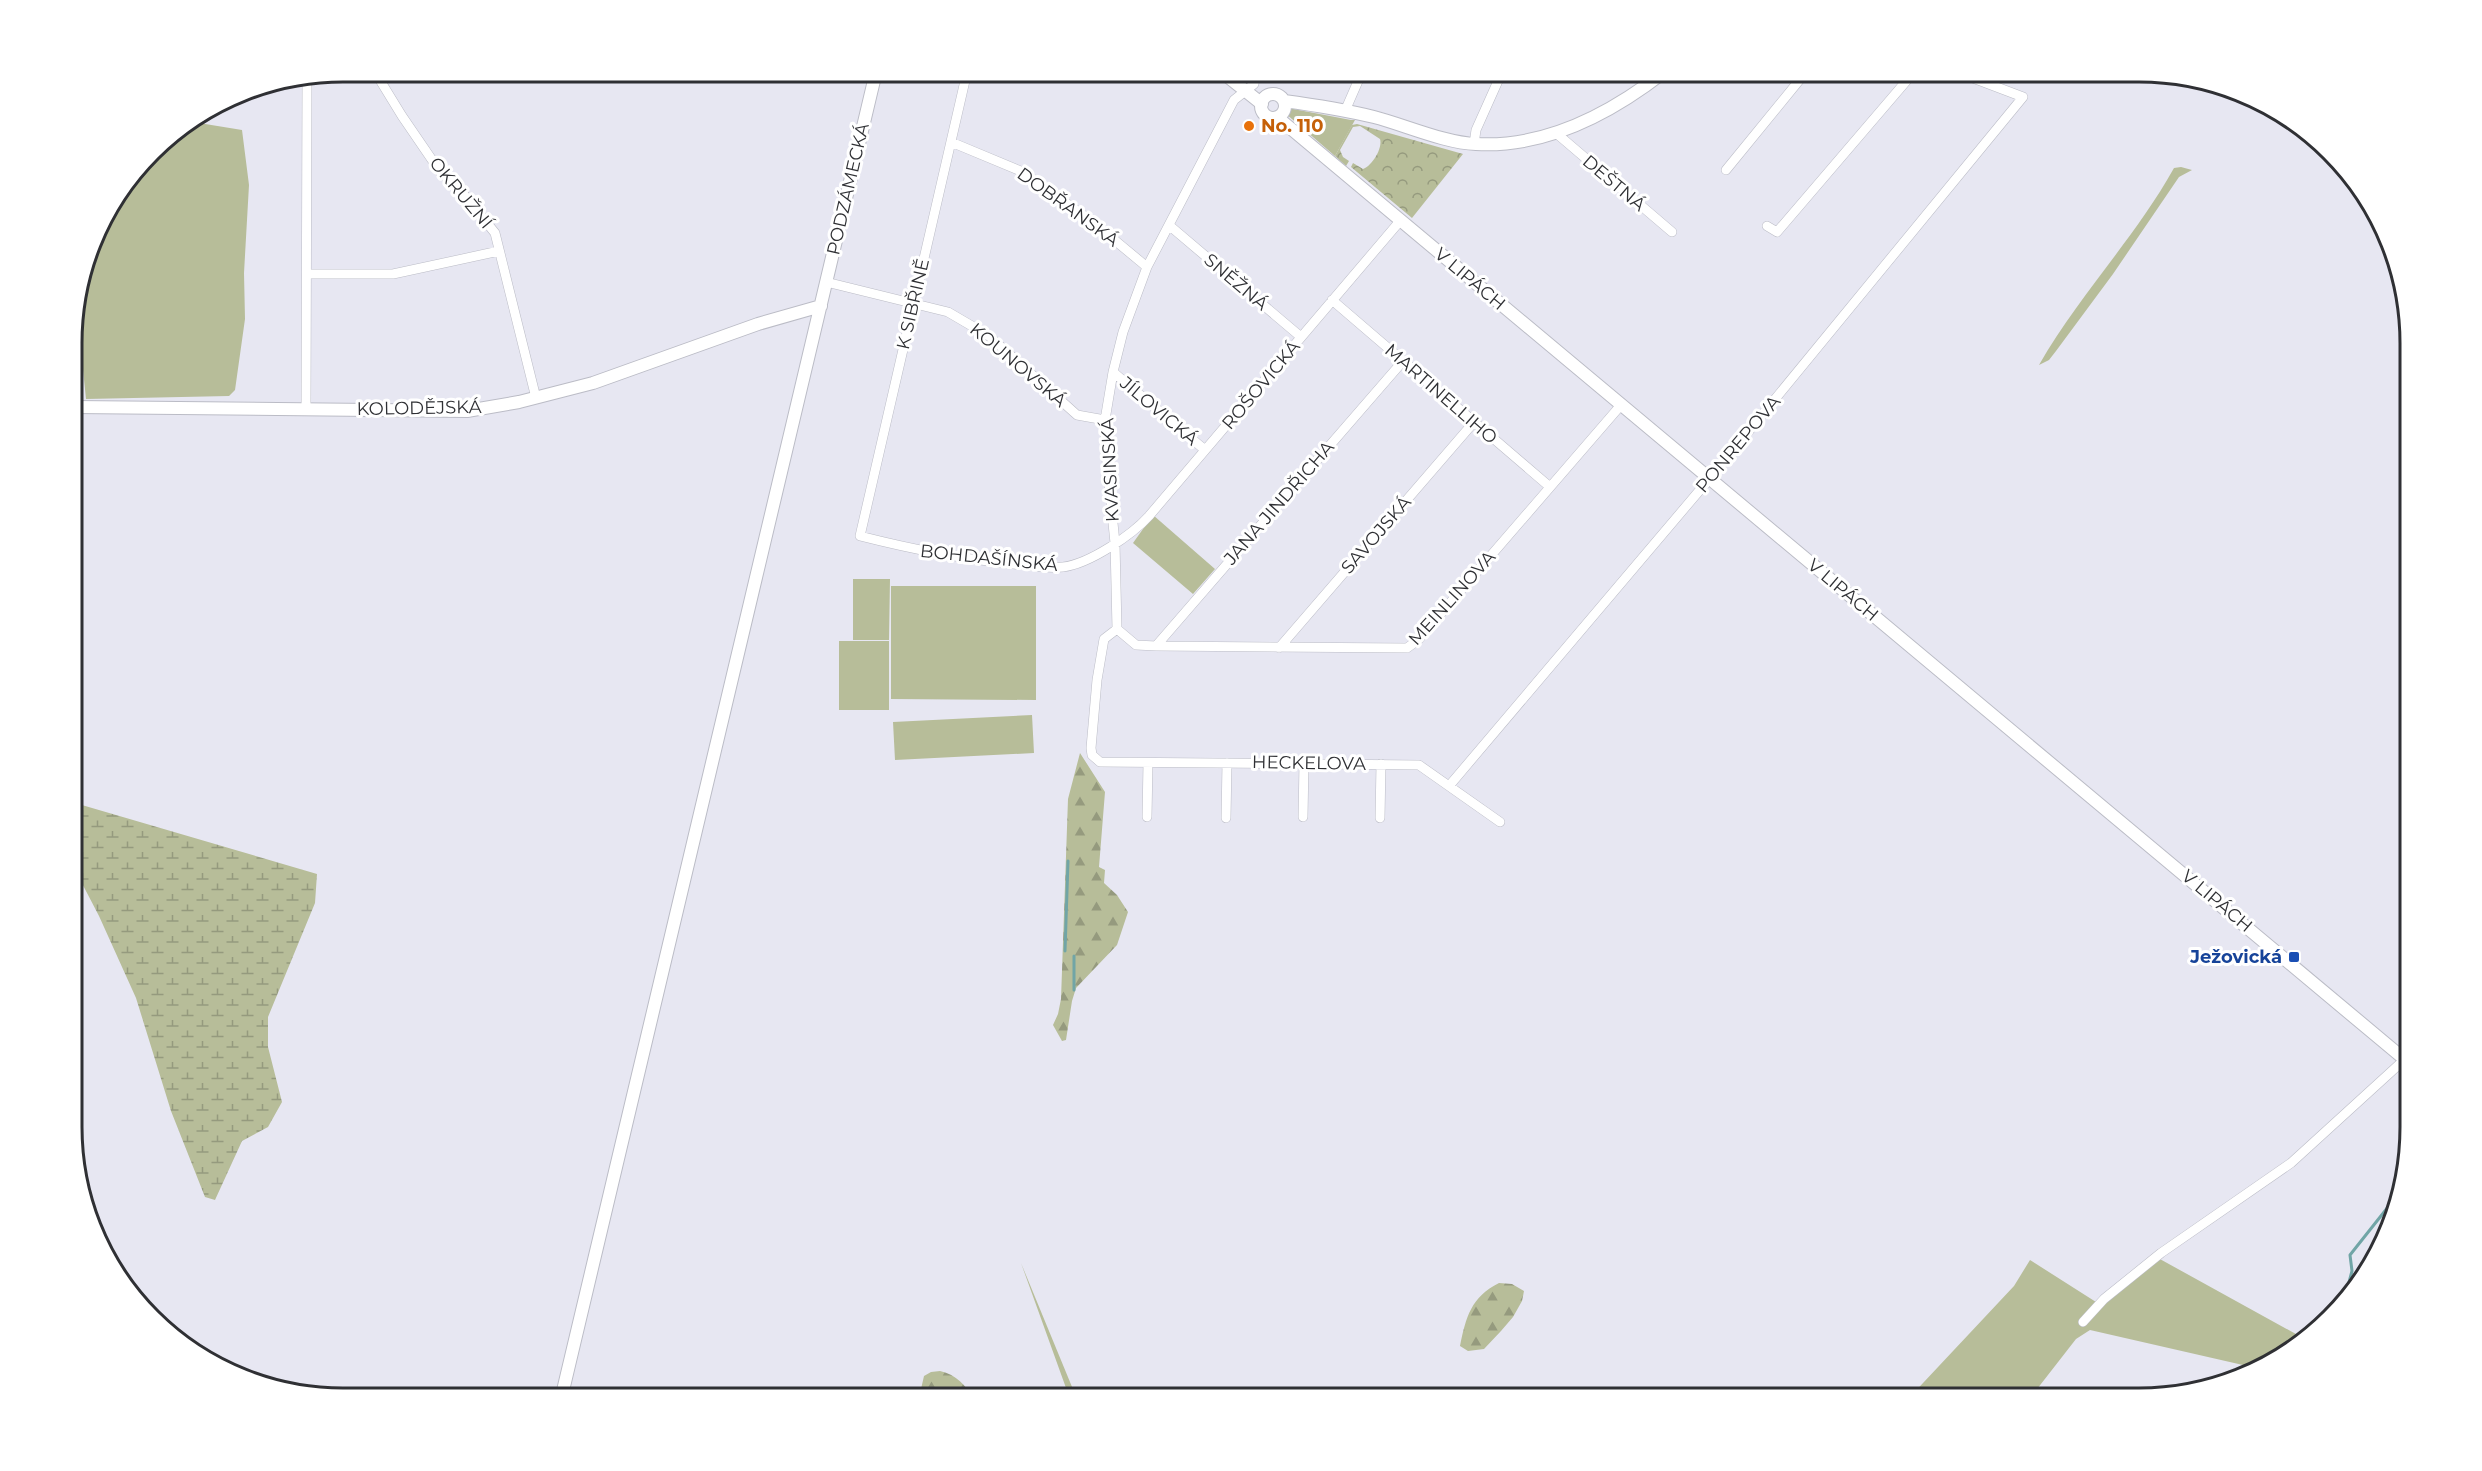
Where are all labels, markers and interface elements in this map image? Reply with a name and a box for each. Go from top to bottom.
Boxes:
place label: No. 110 [1261,115,1323,137]
marker: No. 110 [1242,119,1256,133]
street label: PODZÁMECKÁ [822,121,874,257]
street label: DEŠTNÁ [1578,150,1650,216]
street label: OKRUŽNÍ [425,153,498,234]
street label: DOBŘANSKÁ [1013,163,1123,251]
street label: V LIPÁCH [1430,243,1510,315]
street label: SNĚŽNÁ [1199,249,1273,315]
street label: K SIBŘINĚ [892,256,934,352]
street label: KOUNOVSKÁ [965,318,1071,412]
street label: ROŠOVICKÁ [1217,336,1305,434]
street label: MARTINELLIHO [1380,339,1502,449]
street label: JÍLOVICKÁ [1115,371,1203,450]
street label: PONREPOVA [1691,391,1785,497]
street label: KOLODĚJSKÁ [356,396,482,420]
street label: KVASINSKÁ [1096,417,1124,523]
street label: JANA JINDŘICHA [1219,437,1339,570]
street label: SAVOJSKÁ [1336,492,1416,578]
street label: BOHDAŠÍNSKÁ [919,540,1059,576]
street label: MEINLINOVA [1404,546,1500,650]
street label: V LIPÁCH [1803,554,1883,626]
street label: HECKELOVA [1252,751,1366,775]
street label: V LIPÁCH [2177,865,2257,937]
place label: Ježovická [2189,946,2282,968]
marker: Ježovická [2287,950,2301,964]

